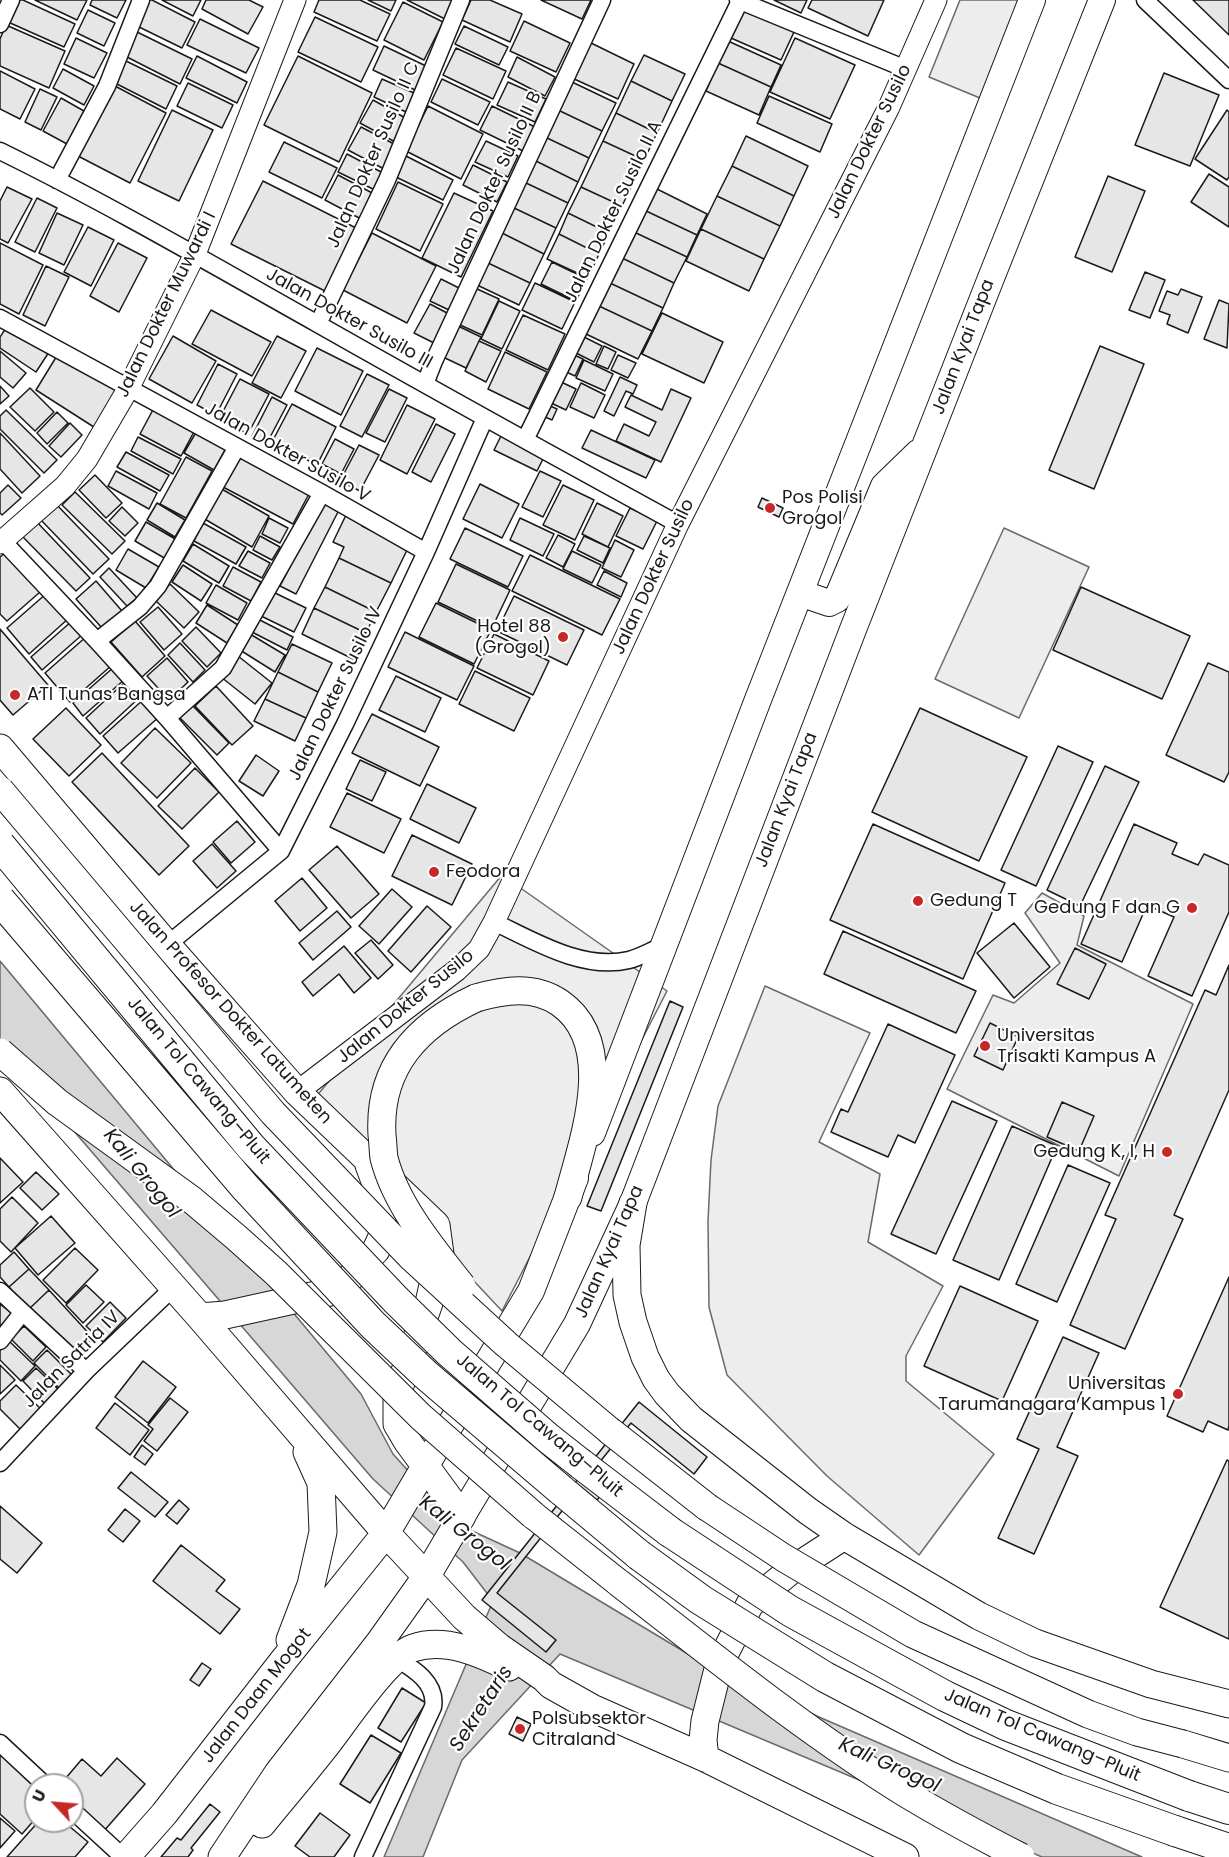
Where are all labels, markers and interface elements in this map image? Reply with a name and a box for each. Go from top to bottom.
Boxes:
street label: Jalan Dokter Susilo II C [323,59,425,251]
street label: Jalan Dokter Susilo [823,61,917,223]
street label: Jalan Dokter Susilo II B [443,88,547,278]
street label: Jalan Dokter Susilo II A [560,117,668,307]
street label: Jalan Dokter Muwardi I [113,209,221,401]
street label: Jalan Dokter Susilo III [262,264,436,374]
street label: Jalan Kyai Tapa [928,276,1000,418]
street label: Jalan Dokter Susilo V [200,398,374,508]
place label: Pos Polisi Grogol [782,487,863,530]
street label: Jalan Dokter Susilo [608,496,700,658]
marker: Pos Polisi Grogol [763,501,777,515]
street label: Jalan Dokter Susilo IV [285,604,387,784]
place label: Hotel 88 (Grogol) [474,616,551,658]
marker: Hotel 88 (Grogol) [556,630,570,644]
place label: ATI Tunas Bangsa [27,684,186,706]
marker: ATI Tunas Bangsa [8,688,22,702]
street label: Jalan Kyai Tapa [751,729,823,871]
place label: Feodora [446,861,520,883]
marker: Feodora [427,865,441,879]
place label: Gedung T [930,890,1017,912]
marker: Gedung T [911,894,925,908]
street label: Jalan Profesor Dokter Latumeten [124,897,336,1129]
place label: Gedung F dan G [1034,897,1180,919]
marker: Gedung F dan G [1185,901,1199,915]
street label: Jalan Dokter Susilo [333,945,479,1069]
street label: Jalan Tol Cawang–Pluit [122,993,274,1169]
place label: Universitas Trisakti Kampus A [997,1025,1156,1068]
marker: Universitas Trisakti Kampus A [978,1039,992,1053]
water label: Kali Grogol [98,1124,184,1224]
place label: Gedung K, I, H [1033,1141,1155,1163]
marker: Gedung K, I, H [1160,1145,1174,1159]
street label: Jalan Kyai Tapa [571,1182,649,1322]
street label: Jalan Satria IV [19,1307,125,1413]
street label: Jalan Tol Cawang–Pluit [451,1350,627,1502]
place label: Universitas Tarumanagara Kampus 1 [938,1373,1166,1416]
marker: Universitas Tarumanagara Kampus 1 [1171,1387,1185,1401]
water label: Kali Grogol [414,1491,514,1577]
street label: Jalan Daan Mogot [198,1624,316,1768]
water label: Sekretaris [445,1661,519,1757]
street label: Jalan Tol Cawang–Pluit [941,1685,1143,1787]
place label: Polsubsektor Citraland [532,1708,646,1750]
marker: Polsubsektor Citraland [513,1722,527,1736]
water label: Kali Grogol [835,1733,943,1799]
north arrow [24,1773,84,1833]
text: U [26,1786,52,1806]

